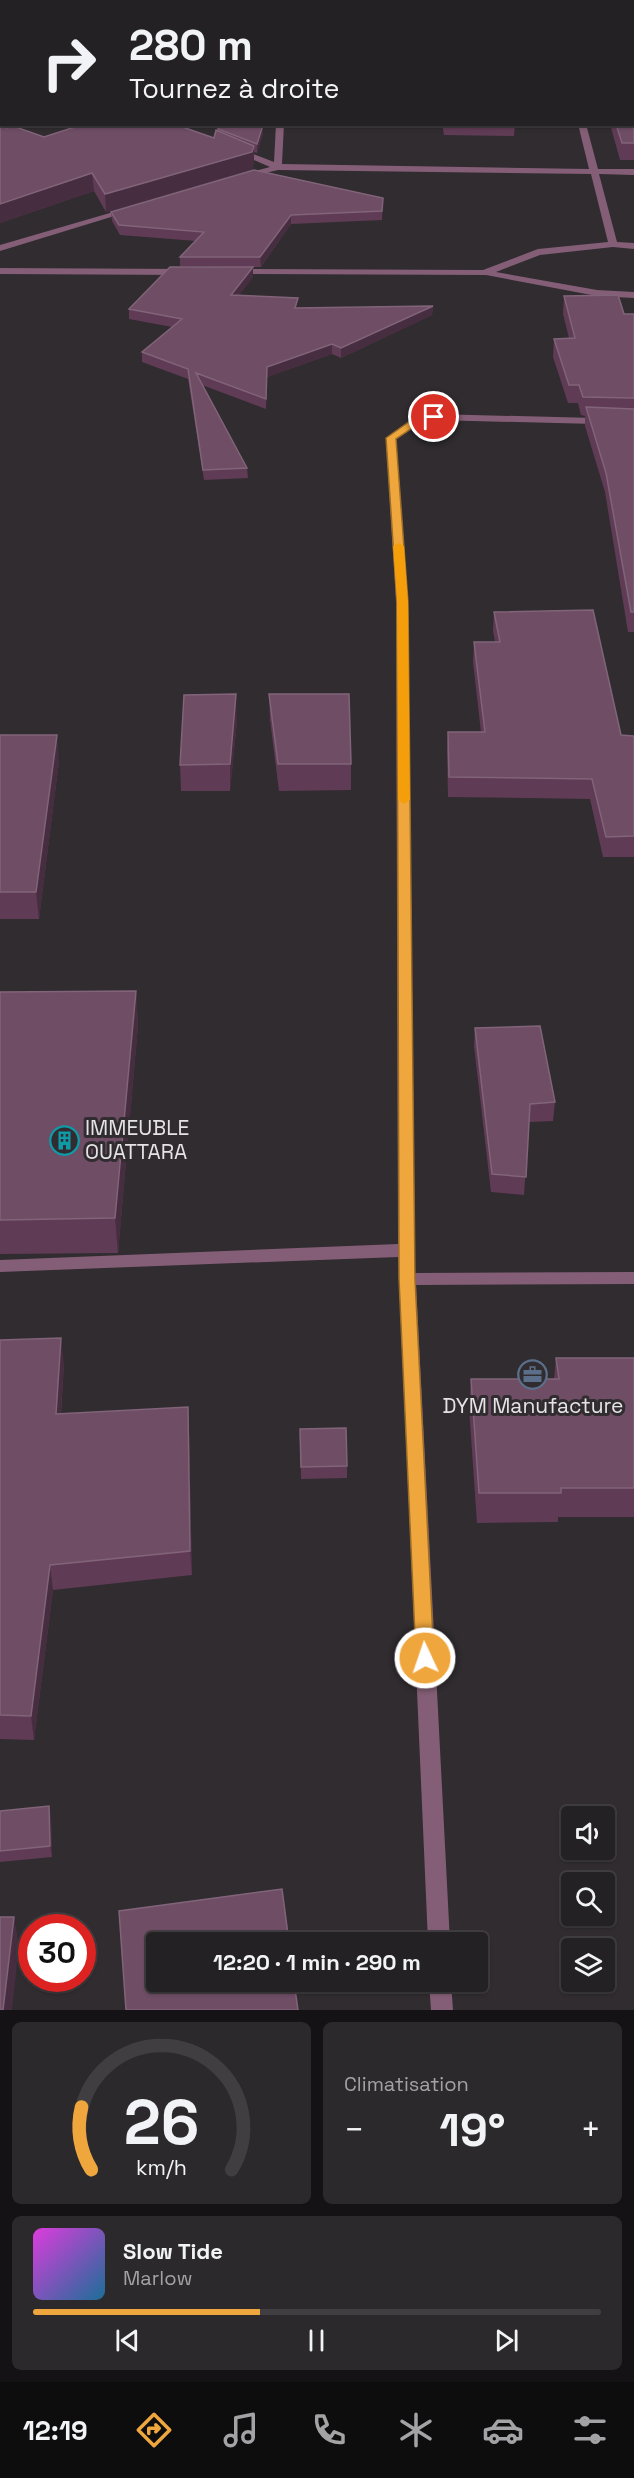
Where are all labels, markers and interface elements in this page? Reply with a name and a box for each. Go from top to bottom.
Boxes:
text: 280 m [129,19,253,72]
icon: right [30,24,108,102]
text: Tournez à droite [129,71,339,106]
pin [408,391,459,442]
icon: arrive [417,400,450,433]
place label: IMMEUBLE OUATTARA [85,1114,189,1165]
building icon: IMMEUBLE OUATTARA [48,1124,80,1156]
office icon: DYM Manufacture [517,1359,549,1391]
place label: DYM Manufacture [442,1392,624,1419]
position arrow [393,1626,457,1690]
map controls [561,1806,615,1992]
button: sound [561,1806,615,1860]
button: search [561,1872,615,1926]
speed limit sign: 30 [18,1914,96,1992]
button: layers [561,1938,615,1992]
text: 12:20 · 1 min · 290 m [213,1948,421,1976]
text: Climatisation [344,2071,469,2097]
text: 26 [124,2083,199,2162]
text: 19° [440,2102,505,2159]
text: − [344,2109,364,2151]
text: + [581,2109,601,2151]
text: km/h [136,2154,187,2181]
text: Slow Tide [123,2237,223,2265]
text: Marlow [123,2265,192,2291]
icon: previous [111,2324,144,2357]
icon: pause [300,2324,333,2357]
icon: next [490,2324,523,2357]
icon: directions [133,2409,175,2451]
icon: music [220,2409,262,2451]
icon: phone [308,2409,350,2451]
icon: climate [395,2409,437,2451]
icon: car [482,2409,524,2451]
icon: filters [569,2409,611,2451]
text: 12:19 [23,2413,88,2448]

